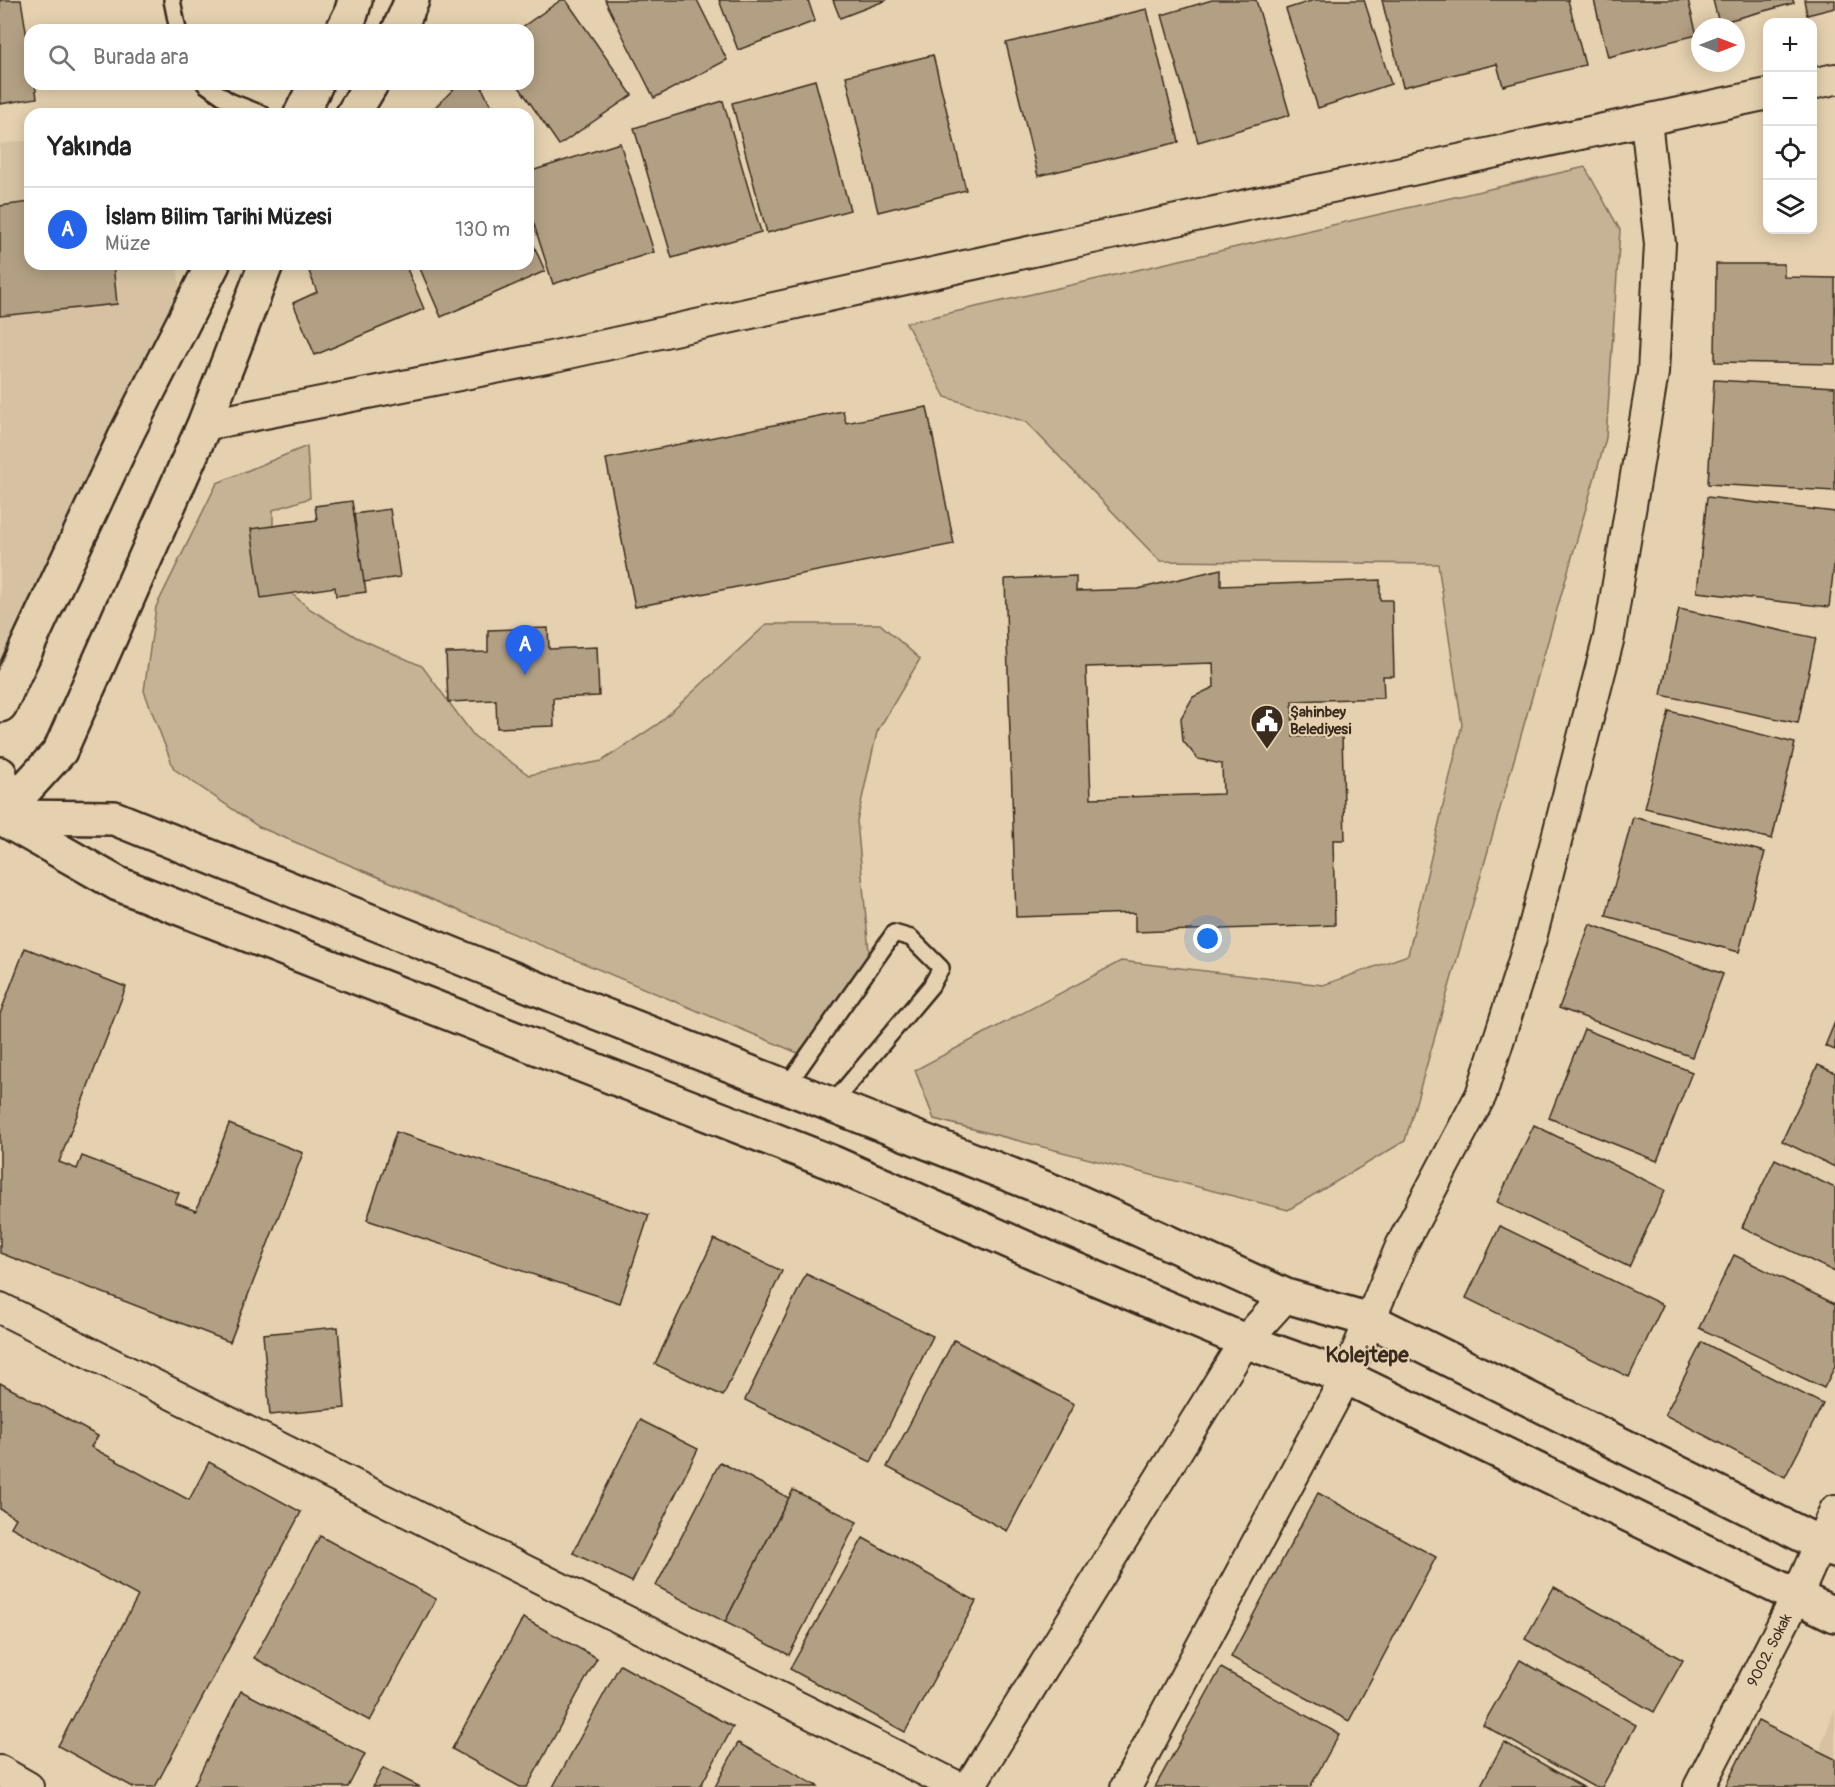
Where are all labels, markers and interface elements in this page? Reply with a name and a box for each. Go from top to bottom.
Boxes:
north arrow [1691,18,1745,72]
map controls [1763,18,1817,234]
button: + [1763,18,1817,72]
search box [24,24,534,90]
icon: search [45,41,78,74]
text: Burada ara [93,43,189,71]
button: − [1763,72,1817,126]
button: locate [1763,126,1817,180]
text: Yakında [48,131,132,163]
button: layers [1763,180,1817,234]
text: İslam Bilim Tarihi Müzesi [105,203,331,231]
text: A [61,217,74,242]
text: 130 m [455,217,510,242]
text: Müze [105,231,150,256]
pin: A [506,626,544,675]
public building icon: Şahinbey Belediyesi [1249,703,1285,750]
place label: Şahinbey Belediyesi [1290,703,1352,739]
your location [1193,924,1222,953]
district label: Kolejtepe [1325,1342,1409,1369]
street label: 9002. Sokak [1743,1610,1797,1690]

